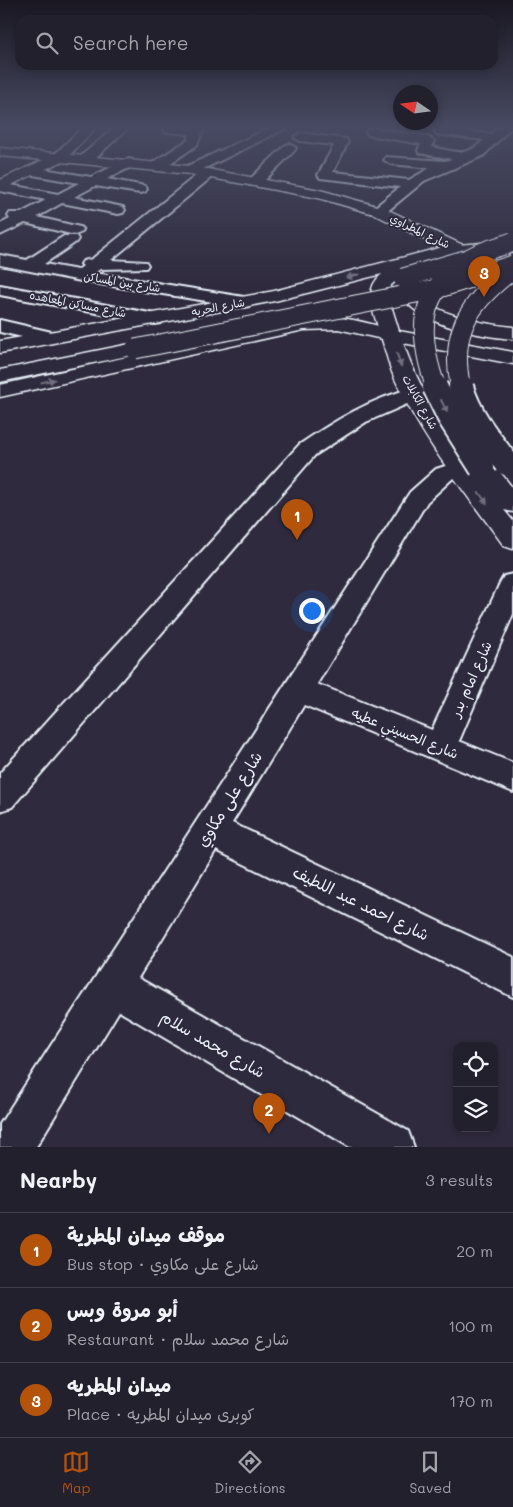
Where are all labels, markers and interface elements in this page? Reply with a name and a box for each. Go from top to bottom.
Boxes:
search box [15,15,498,70]
icon: search [33,29,61,57]
text: Search here [73,30,189,55]
north arrow [393,85,438,130]
street label: شارع المطراوي [387,210,453,253]
pin: 3 [468,256,500,297]
street label: شارع بين المساكن [82,268,162,297]
one-way arrow [346,272,361,280]
street label: شارع مساكن المعاهده [28,287,128,322]
street label: شارع الحريه [190,294,246,321]
one-way arrow [396,353,404,368]
street label: شارع الكابلات [398,372,442,433]
one-way arrow [40,376,56,384]
one-way arrow [440,399,448,413]
one-way arrow [478,492,488,505]
pin: 1 [281,499,313,540]
your location [299,598,325,624]
street label: شارع امام بدر [445,638,498,722]
street label: شارع الحسيني عطيه [347,702,461,766]
street label: شارع على مكاوي [191,747,268,851]
street label: شارع احمد عبد اللطيف [289,860,433,946]
street label: شارع محمد سلام [156,1005,269,1085]
map controls [453,1042,498,1132]
button: locate [453,1042,498,1087]
button: layers [453,1087,498,1132]
pin: 2 [253,1093,285,1134]
text: Nearby [20,1166,97,1193]
text: 3 results [425,1169,493,1190]
text: موقف ميدان المطرية [67,1222,225,1247]
text: 1 [32,1240,40,1261]
text: 20 m [456,1240,493,1261]
text: Bus stop · شارع على مكاوي [67,1253,259,1274]
text: أبو مروة وبس [67,1297,177,1322]
text: 2 [32,1315,40,1336]
text: 100 m [448,1315,493,1336]
text: Restaurant · شارع محمد سلام [67,1328,289,1349]
text: ميدان المطريه [67,1372,171,1397]
text: 3 [31,1390,41,1411]
text: 170 m [449,1390,493,1411]
text: Place · كوبرى ميدان المطريه [67,1403,255,1424]
tab: Map [62,1448,90,1497]
tab: Directions [214,1448,286,1497]
tab: Saved [409,1448,451,1497]

